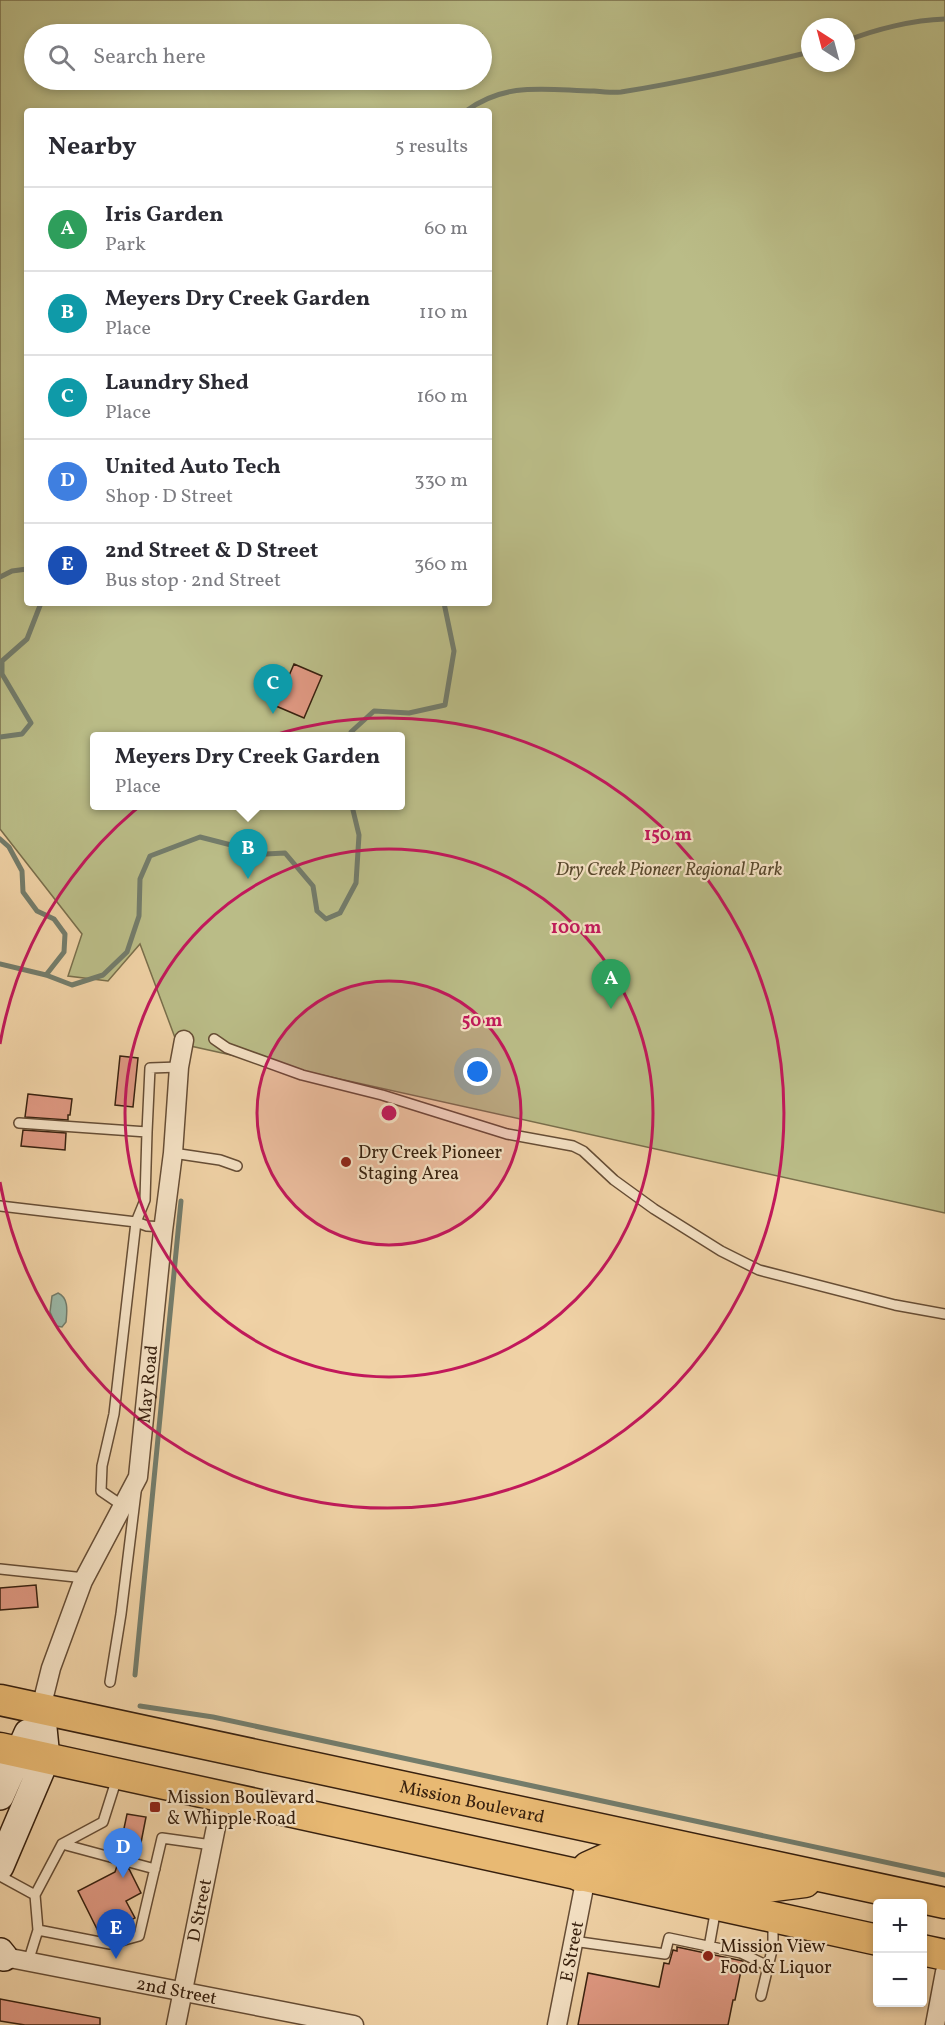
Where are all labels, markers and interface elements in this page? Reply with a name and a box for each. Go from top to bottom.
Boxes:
north arrow [801,18,855,72]
search box [24,24,492,90]
icon: search [45,41,78,74]
text: Search here [93,42,206,73]
text: Nearby [48,129,137,165]
text: 5 results [395,133,468,161]
text: Iris Garden [105,200,224,231]
text: A [60,215,75,243]
text: 60 m [424,215,468,243]
text: Park [105,231,146,259]
text: Meyers Dry Creek Garden [105,284,370,315]
text: B [61,299,74,327]
text: 110 m [419,299,468,327]
text: Place [105,315,151,343]
text: Laundry Shed [105,368,249,399]
text: C [61,383,74,411]
text: 160 m [416,383,468,411]
text: Place [105,399,151,427]
text: United Auto Tech [105,452,281,483]
text: D [60,467,75,495]
text: 330 m [414,467,468,495]
text: Shop · D Street [105,483,233,511]
text: 2nd Street & D Street [105,536,318,567]
text: E [61,551,74,579]
text: 360 m [414,551,468,579]
text: Bus stop · 2nd Street [105,567,281,595]
pin: C [254,664,292,714]
popup [90,732,405,810]
text: Meyers Dry Creek Garden [115,742,380,773]
text: Place [115,773,161,801]
text: 150 m [644,823,692,848]
pin: B [228,830,268,879]
park label: Dry Creek Pioneer Regional Park [556,858,782,883]
text: 100 m [551,916,601,941]
pin: A [592,960,630,1009]
text: 50 m [462,1009,502,1034]
your location [463,1057,492,1086]
centre of rings [379,1103,399,1123]
place label: Dry Creek Pioneer Staging Area [358,1141,503,1187]
marker: Dry Creek Pioneer Staging Area [339,1155,353,1169]
street label: May Road [133,1344,165,1425]
street label: Mission Boulevard [397,1775,547,1831]
place label: Mission Boulevard & Whipple Road [167,1786,315,1832]
marker: Mission Boulevard & Whipple Road [148,1800,162,1814]
pin: D [104,1828,142,1878]
street label: D Street [182,1877,219,1944]
map controls [873,1899,927,2007]
button: + [873,1899,927,1953]
pin: E [96,1910,136,1959]
street label: E Street [555,1919,591,1984]
place label: Mission View Food & Liquor [720,1935,832,1981]
marker: Mission View Food & Liquor [701,1949,715,1963]
button: − [873,1953,927,2007]
street label: 2nd Street [134,1972,219,2012]

